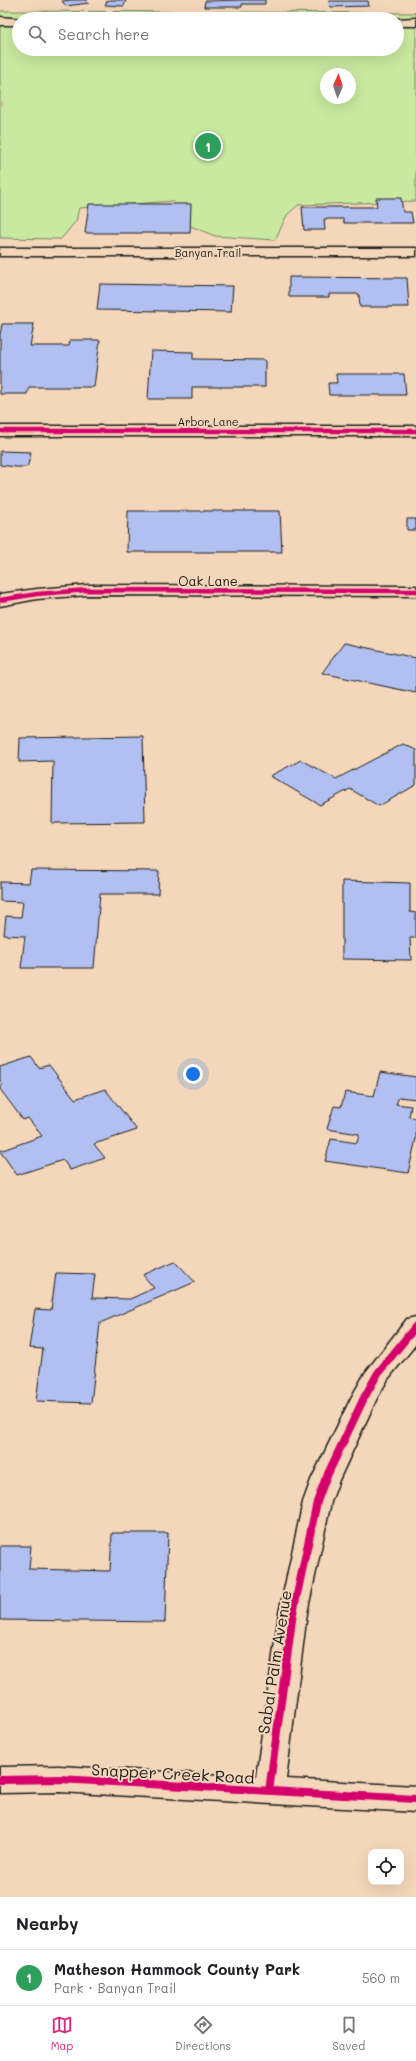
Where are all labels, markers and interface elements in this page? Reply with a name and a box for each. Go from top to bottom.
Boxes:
search box [12,12,404,56]
icon: search [26,23,48,45]
text: Search here [58,24,149,44]
north arrow [320,68,356,104]
pin: 1 [195,131,221,161]
street label: Banyan Trail [175,245,241,260]
street label: Arbor Lane [177,414,239,429]
street label: Oak Lane [178,572,238,589]
your location [183,1064,203,1084]
street label: Sabal Palm Avenue [252,1589,296,1735]
street label: Snapper Creek Road [91,1758,255,1788]
map controls [368,1849,404,1885]
button: locate [368,1849,404,1885]
text: Nearby [16,1912,78,1934]
text: Matheson Hammock County Park [54,1959,300,1979]
text: 1 [26,1969,32,1986]
text: 560 m [362,1969,400,1986]
text: Park · Banyan Trail [54,1979,176,1996]
tab: Map [51,2014,73,2053]
tab: Directions [175,2014,231,2053]
tab: Saved [332,2014,365,2053]

